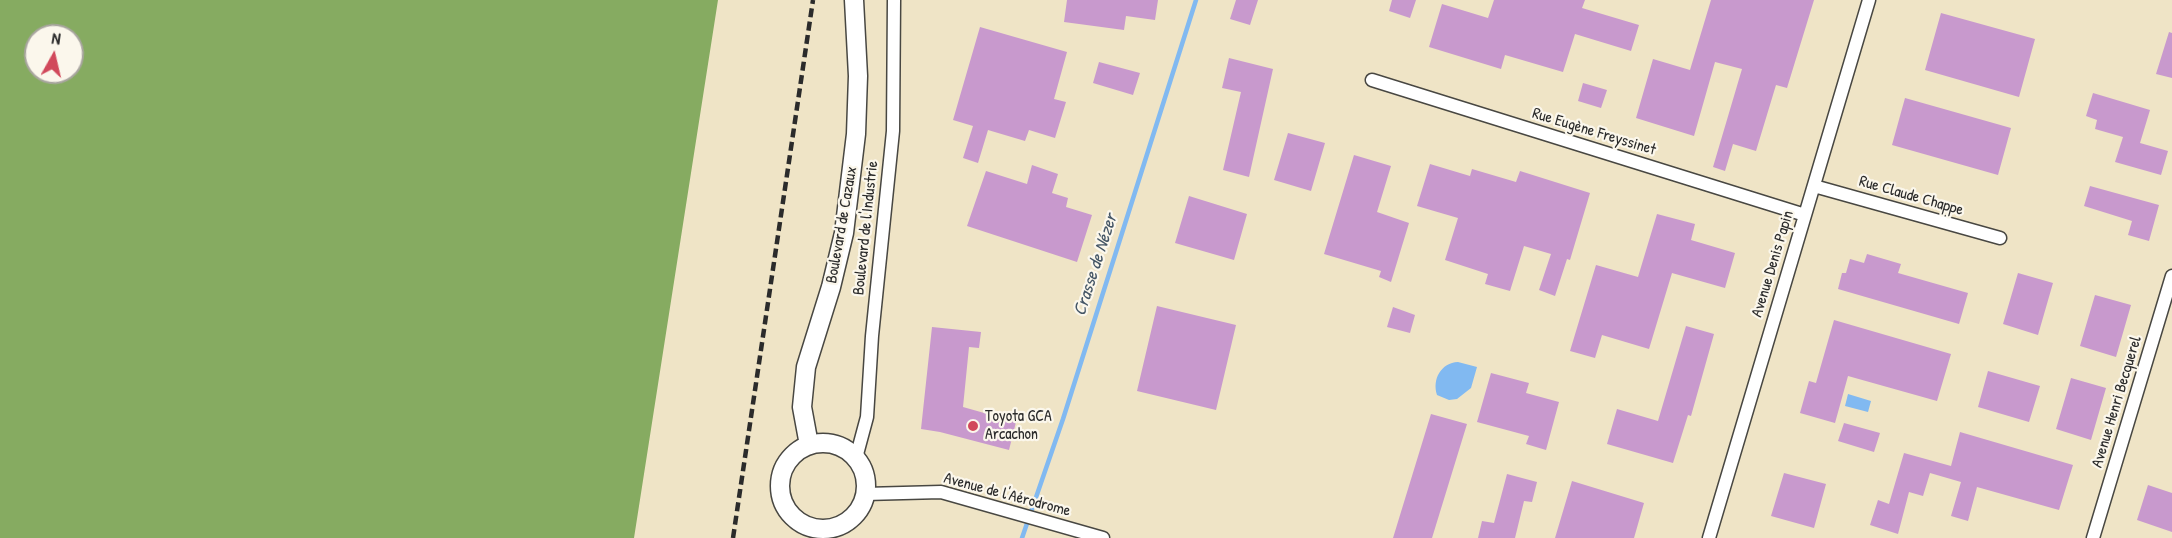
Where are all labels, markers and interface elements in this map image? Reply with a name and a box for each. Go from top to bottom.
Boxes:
north arrow [24,24,84,84]
text: N [50,27,62,50]
street label: Rue Eugène Freyssinet [1530,104,1658,160]
street label: Boulevard de l'Industrie [849,160,883,296]
street label: Boulevard de Cazaux [822,165,862,285]
street label: Rue Claude Chappe [1857,172,1965,220]
street label: Avenue Denis Papin [1748,208,1798,320]
water label: Crasse de Nézer [1069,211,1123,319]
street label: Avenue Henri Becquerel [2088,334,2146,470]
place label: Toyota GCA Arcachon [985,407,1052,445]
marker: Toyota GCA Arcachon [966,419,980,433]
street label: Avenue de l'Aérodrome [942,469,1072,521]

